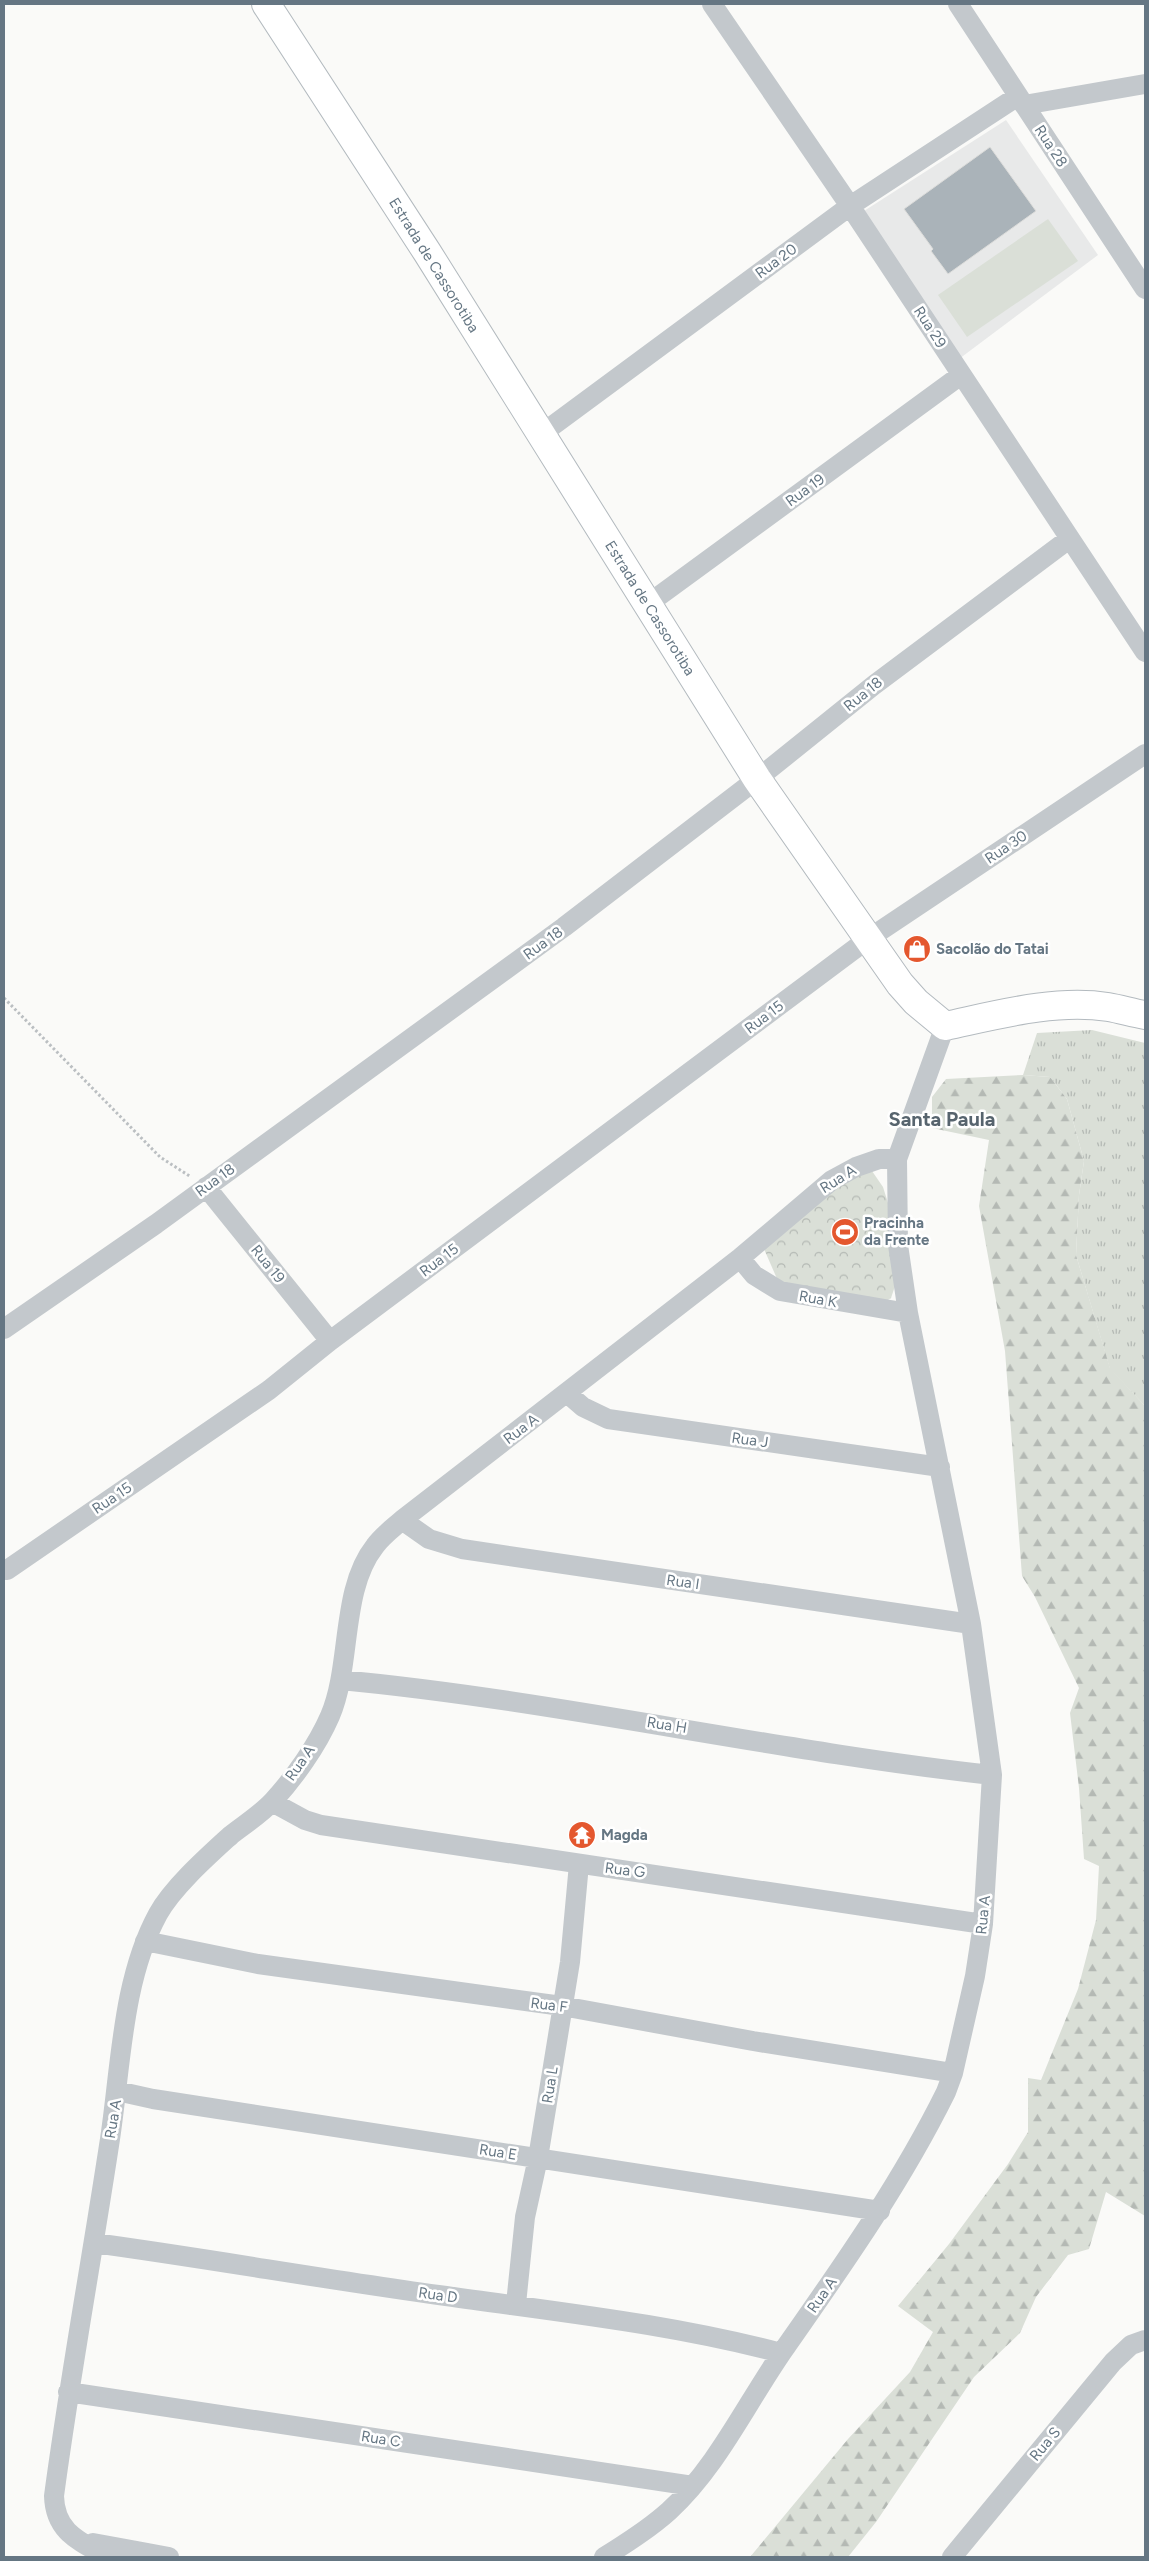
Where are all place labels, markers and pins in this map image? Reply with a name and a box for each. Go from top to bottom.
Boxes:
shop icon: Sacolão do Tatai [902,934,932,964]
place label: Sacolão do Tatai [936,940,1049,958]
place label: Pracinha da Frente [864,1214,930,1249]
sports icon: Pracinha da Frente [830,1217,860,1247]
temple icon: Magda [567,1820,597,1850]
place label: Magda [601,1826,648,1844]

